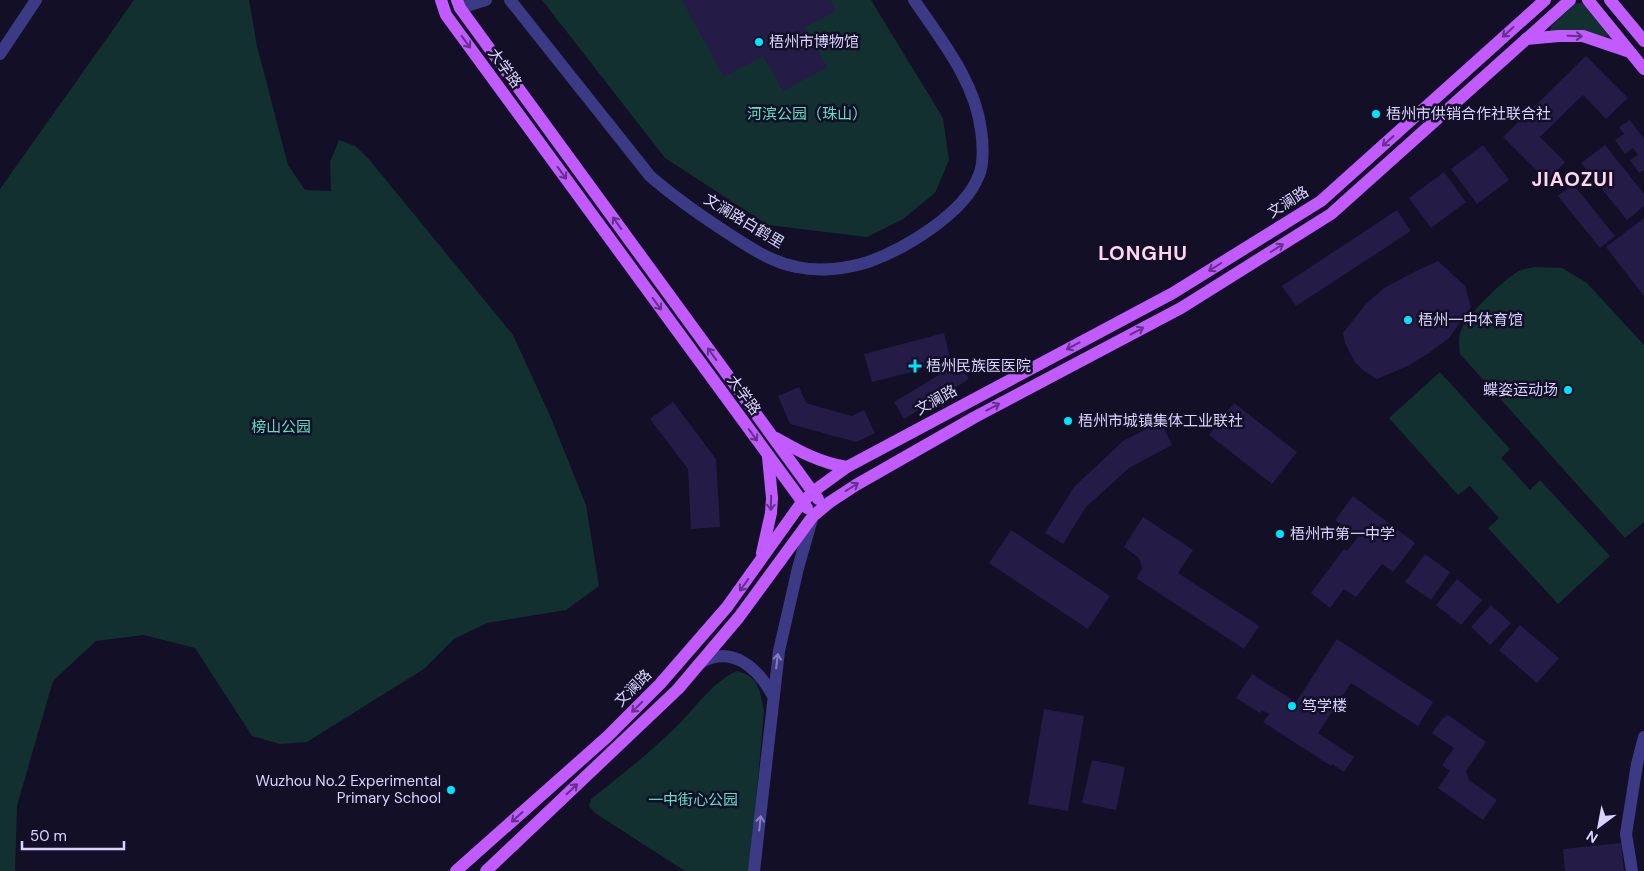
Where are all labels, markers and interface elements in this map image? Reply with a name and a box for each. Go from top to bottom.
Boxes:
one-way arrow [1502,27,1515,38]
one-way arrow [1566,31,1582,41]
place label: 梧州市博物馆 [769,32,859,52]
one-way arrow [461,35,471,49]
marker: 梧州市博物馆 [753,36,765,48]
street label: 大学路 [484,44,526,92]
park label: 河滨公园（珠山） [747,104,867,124]
place label: 梧州市供销合作社联合社 [1386,104,1551,124]
marker: 梧州市供销合作社联合社 [1370,108,1382,120]
one-way arrow [1381,135,1394,147]
one-way arrow [556,166,567,179]
district label: JIAOZUI [1532,166,1615,192]
street label: 文澜路 [1264,182,1312,222]
street label: 文澜路白鹤里 [700,189,788,253]
one-way arrow [611,217,622,230]
district label: LONGHU [1098,240,1188,266]
one-way arrow [1269,243,1283,253]
one-way arrow [1208,263,1222,273]
one-way arrow [652,297,663,310]
place label: 梧州一中体育馆 [1418,310,1523,330]
marker: 梧州一中体育馆 [1402,314,1414,326]
one-way arrow [1129,326,1144,335]
one-way arrow [1065,341,1080,351]
one-way arrow [707,348,718,361]
place label: 梧州民族医医院 [926,356,1031,376]
marker: 梧州民族医医院 [908,359,922,373]
street label: 大学路 [723,371,765,419]
street label: 文澜路 [911,380,961,420]
place label: 蝶姿运动场 [1483,380,1558,400]
marker: 蝶姿运动场 [1562,384,1574,396]
one-way arrow [986,402,1001,412]
place label: 梧州市城镇集体工业联社 [1078,411,1243,431]
marker: 梧州市城镇集体工业联社 [1062,415,1074,427]
park label: 榜山公园 [251,417,311,437]
one-way arrow [748,428,758,442]
one-way arrow [845,482,859,492]
one-way arrow [766,494,776,511]
place label: 梧州市第一中学 [1290,524,1395,544]
marker: 梧州市第一中学 [1274,528,1286,540]
one-way arrow [739,578,749,592]
one-way arrow [772,653,782,669]
street label: 文澜路 [610,665,656,711]
place label: 笃学楼 [1302,696,1347,716]
marker: 笃学楼 [1286,700,1298,712]
one-way arrow [631,701,643,713]
place label: Wuzhou No.2 Experimental Primary School [255,771,441,808]
one-way arrow [566,783,579,795]
marker: Wuzhou No.2 Experimental Primary School [445,784,457,796]
park label: 一中街心公园 [648,790,738,810]
north arrow [1574,801,1624,851]
one-way arrow [511,811,524,823]
one-way arrow [755,815,764,831]
scale bar [22,818,125,850]
text: 50 m [30,826,67,846]
text: N [1583,827,1601,847]

